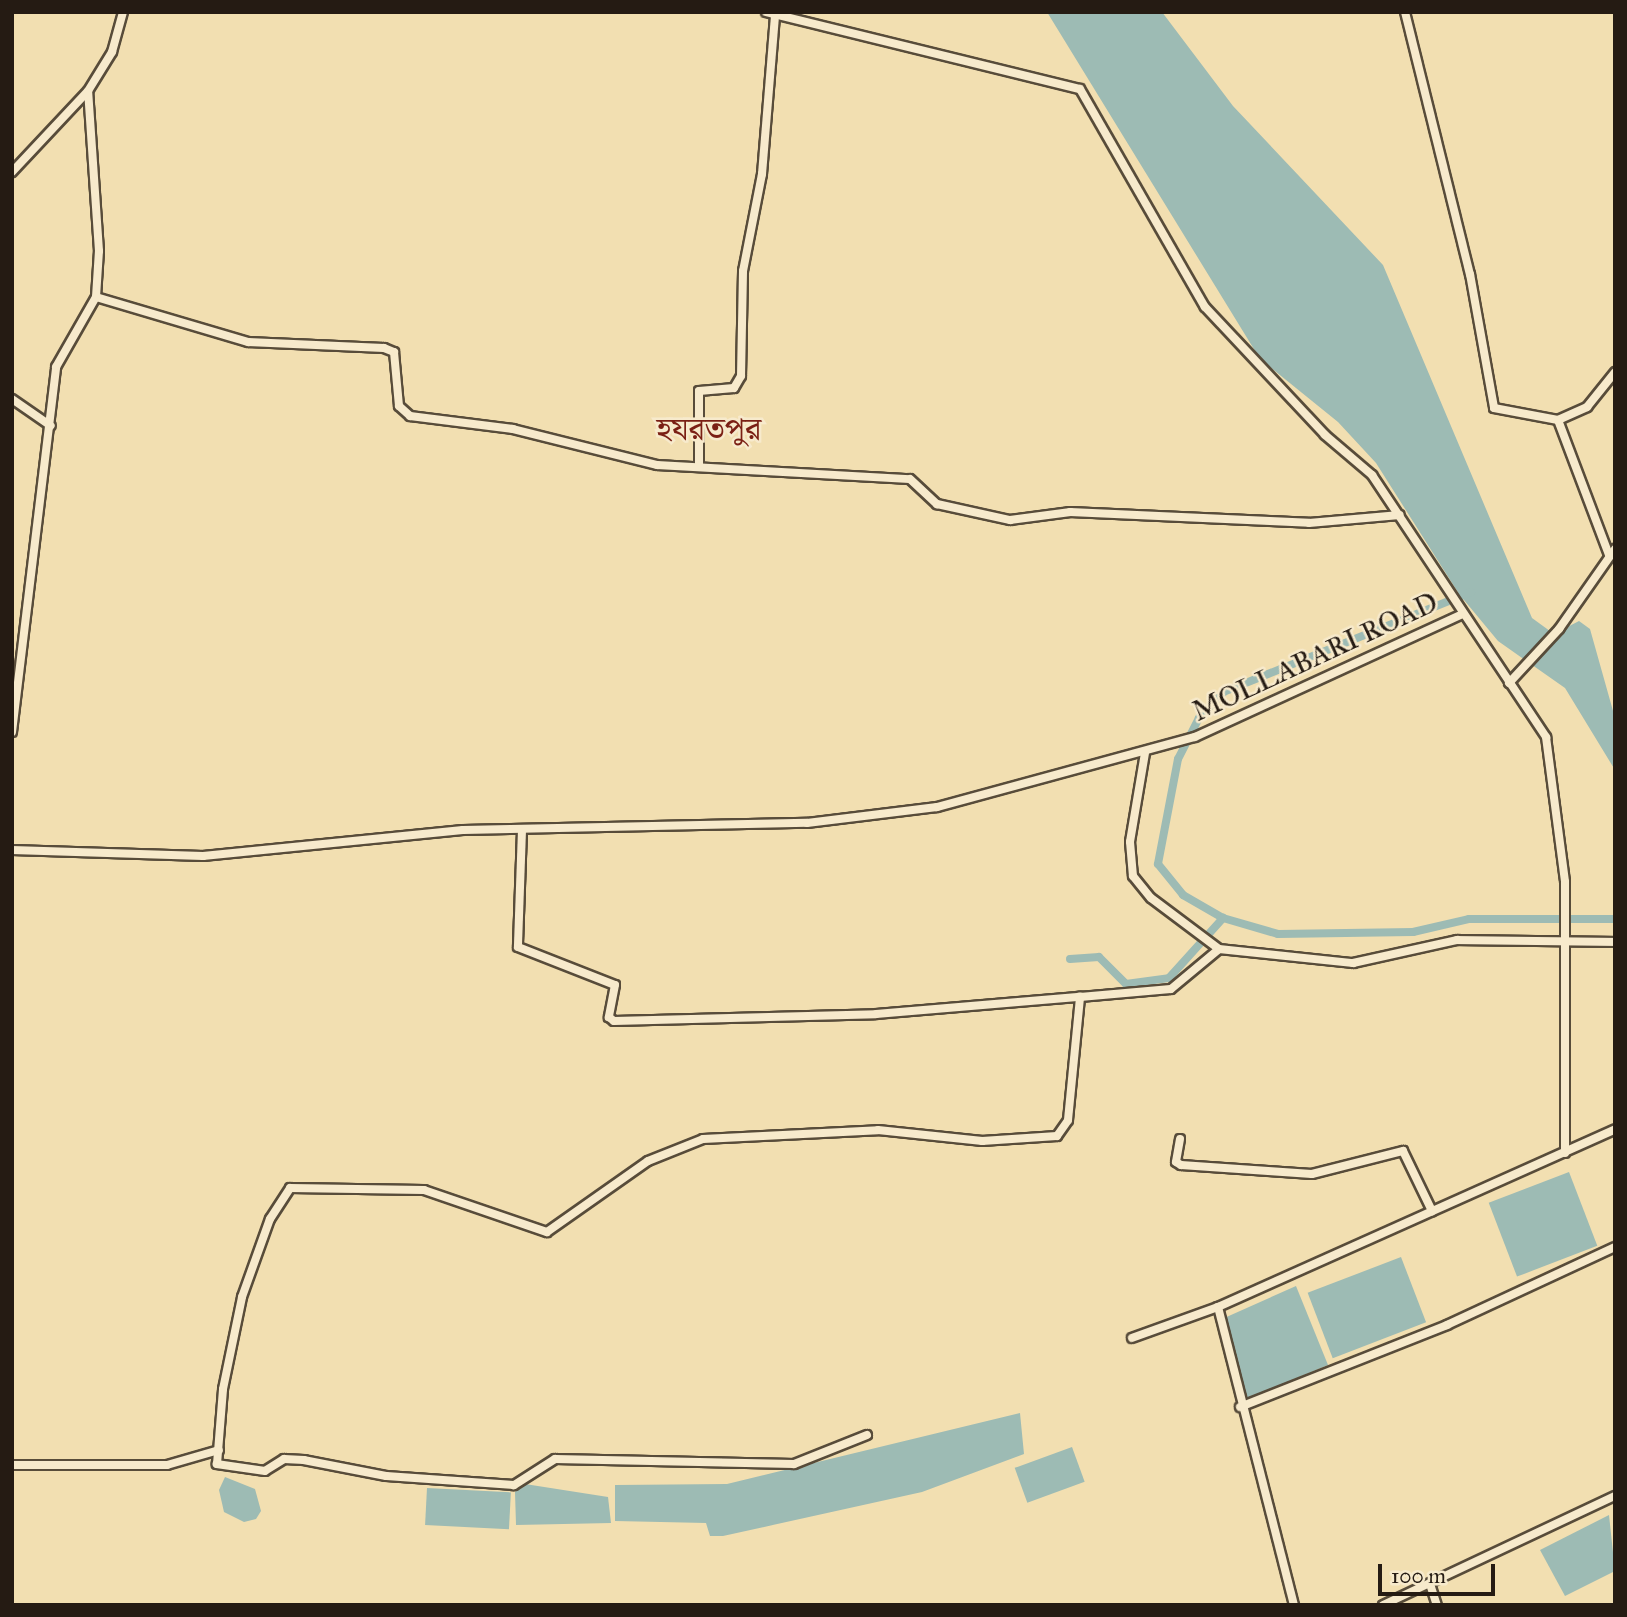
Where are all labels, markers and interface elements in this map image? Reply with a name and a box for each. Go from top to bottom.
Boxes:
district label: হযরতপুর [657,411,761,449]
street label: MOLLABARI ROAD [1187,585,1443,729]
scale bar [1382,1550,1499,1594]
text: 100 m [1391,1563,1446,1589]

